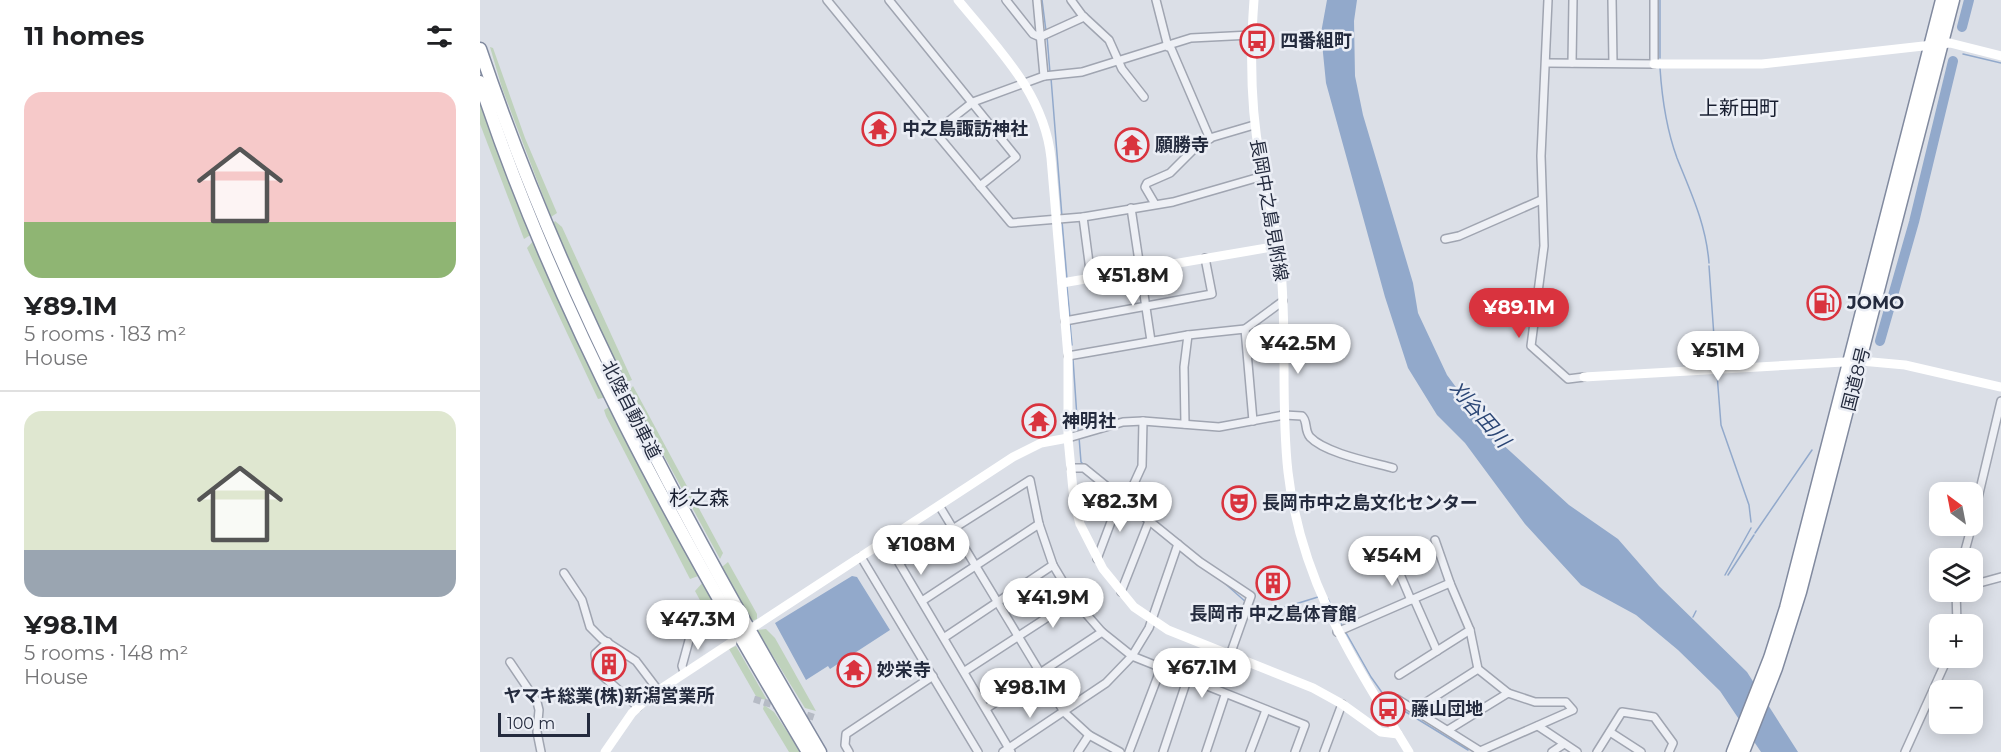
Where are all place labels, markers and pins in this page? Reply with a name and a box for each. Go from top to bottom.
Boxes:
bus stop icon: 四番組町 [1239,23,1275,59]
place label: 四番組町 [1280,30,1352,52]
temple icon: 中之島諏訪神社 [861,111,897,147]
place label: 中之島諏訪神社 [902,118,1028,140]
temple icon: 願勝寺 [1114,127,1150,163]
place label: 願勝寺 [1155,134,1209,156]
pin: ¥51.8M [1084,256,1182,307]
fuel station icon: JOMO [1806,285,1842,321]
pin: ¥89.1M [1470,288,1568,339]
place label: JOMO [1846,292,1904,314]
pin: ¥42.5M [1249,324,1347,375]
pin: ¥51M [1682,331,1754,382]
temple icon: 神明社 [1021,403,1057,439]
place label: 神明社 [1062,410,1116,432]
pin: ¥82.3M [1071,482,1169,533]
theatre icon: 長岡市中之島文化センター [1221,485,1257,521]
place label: 長岡市中之島文化センター [1262,492,1478,514]
pin: ¥108M [879,525,963,576]
pin: ¥54M [1356,536,1428,587]
building icon: 長岡市 中之島体育館 [1255,565,1291,601]
pin: ¥41.9M [1004,578,1102,629]
pin: ¥47.3M [649,600,747,651]
place label: 長岡市 中之島体育館 [1189,603,1357,625]
building icon: ヤマキ総業(株)新潟営業所 [591,646,627,682]
pin: ¥67.1M [1153,648,1251,699]
temple icon: 妙栄寺 [836,652,872,688]
place label: 妙栄寺 [877,659,931,681]
pin: ¥98.1M [981,668,1079,719]
place label: ヤマキ総業(株)新潟営業所 [504,685,714,707]
bus stop icon: 藤山団地 [1370,691,1406,727]
place label: 藤山団地 [1411,698,1483,720]

